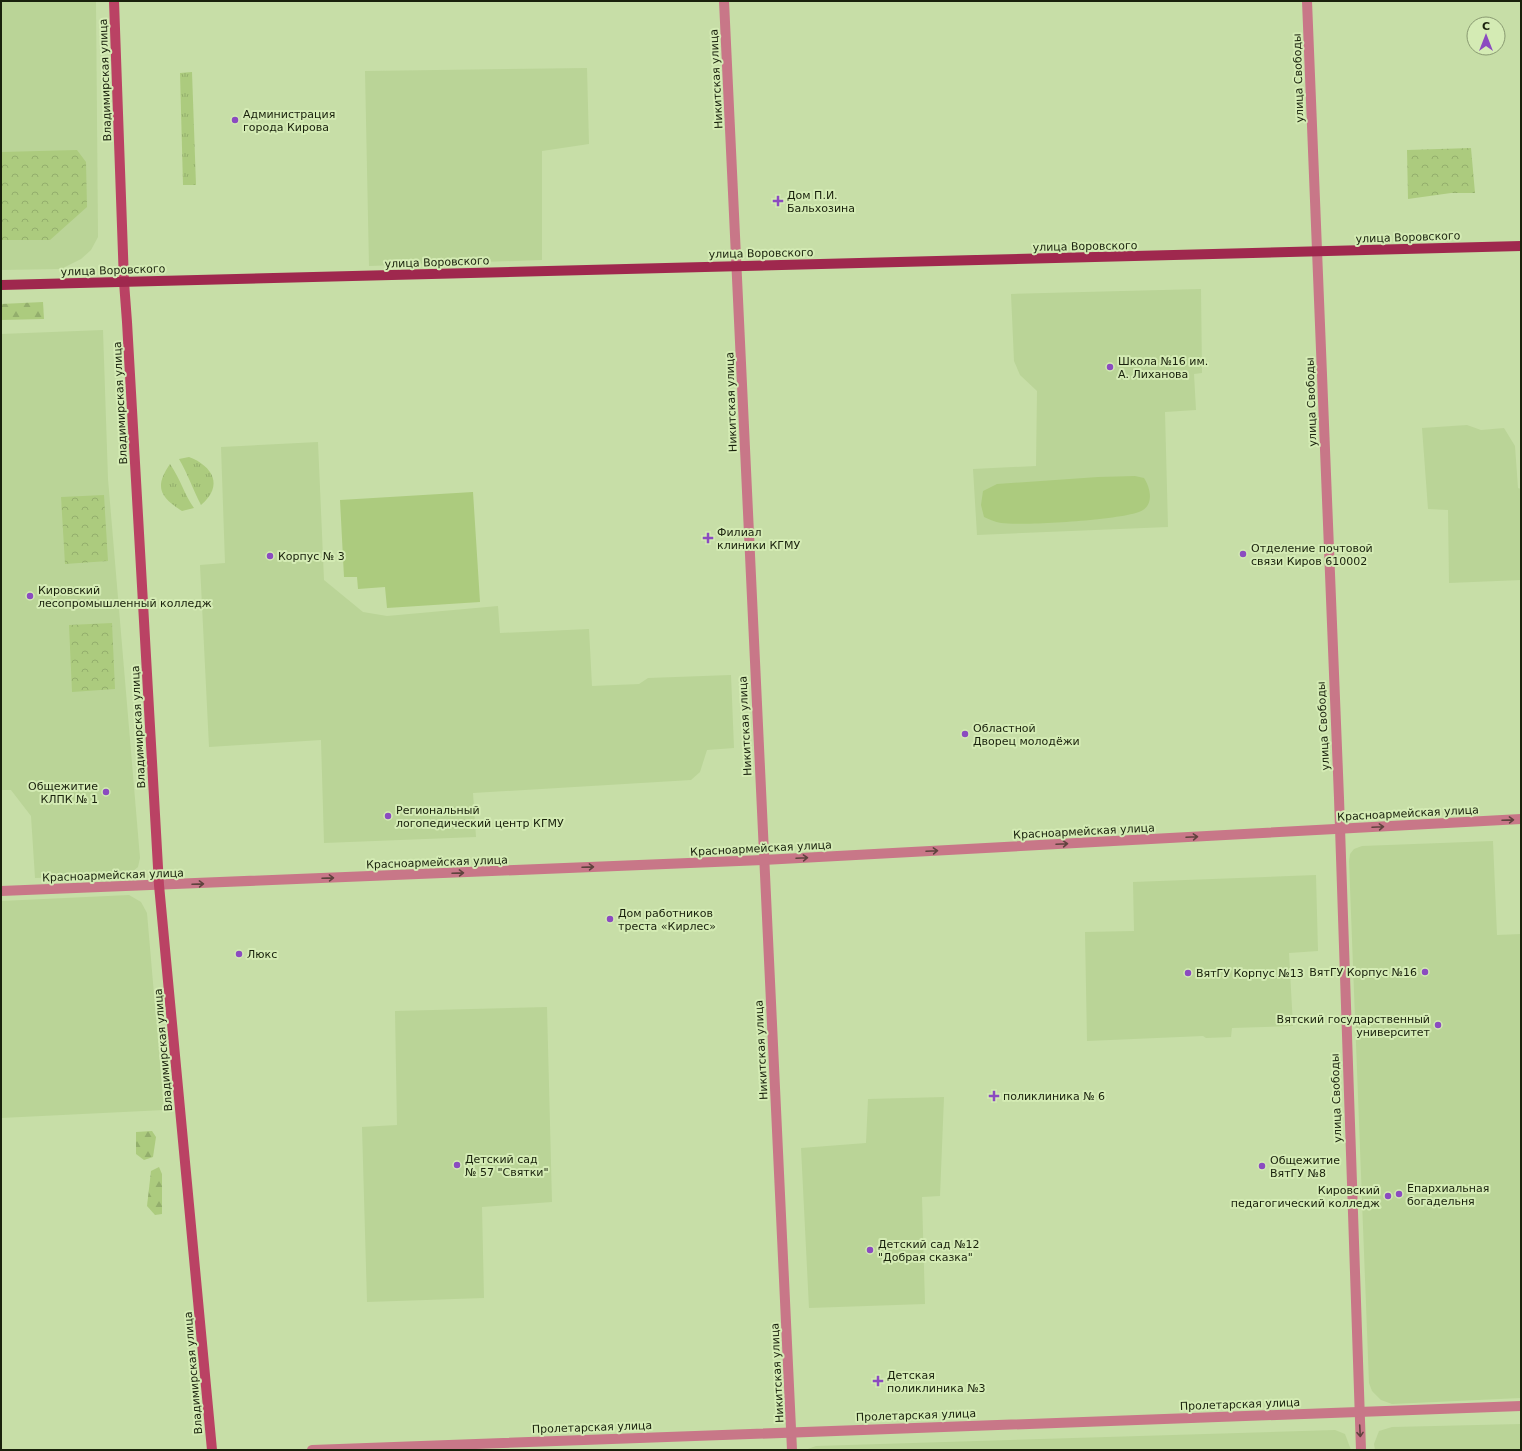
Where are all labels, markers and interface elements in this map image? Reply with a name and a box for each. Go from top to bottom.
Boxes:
north arrow [1466,16,1506,56]
street label: Владимирская улица [97,18,114,142]
text: С [1482,20,1490,33]
street label: Никитская улица [707,29,726,129]
street label: улица Свободы [1290,33,1307,123]
place label: Администрация города Кирова [243,108,335,134]
marker: Администрация города Кирова [230,115,240,125]
place label: Дом П.И. Бальхозина [787,189,855,215]
marker: Дом П.И. Бальхозина [772,195,784,207]
street label: улица Воровского [1355,229,1461,246]
street label: улица Воровского [1032,239,1138,254]
street label: улица Воровского [708,246,814,261]
street label: улица Воровского [384,254,490,271]
street label: улица Воровского [60,262,166,279]
street label: Владимирская улица [111,341,130,465]
street label: Никитская улица [723,352,740,452]
place label: Школа №16 им. А. Лиханова [1118,355,1208,381]
street label: улица Свободы [1303,357,1320,447]
marker: Школа №16 им. А. Лиханова [1105,362,1115,372]
place label: Филиал клиники КГМУ [717,526,800,552]
marker: Филиал клиники КГМУ [702,532,714,544]
place label: Отделение почтовой связи Киров 610002 [1251,542,1373,568]
marker: Отделение почтовой связи Киров 610002 [1238,549,1248,559]
place label: Корпус № 3 [278,550,345,563]
marker: Корпус № 3 [265,551,275,561]
place label: Кировский лесопромышленный колледж [38,584,212,610]
marker: Кировский лесопромышленный колледж [25,591,35,601]
street label: Владимирская улица [129,665,148,789]
street label: Никитская улица [736,676,755,776]
street label: улица Свободы [1315,681,1332,771]
place label: Областной Дворец молодёжи [973,722,1080,748]
marker: Областной Дворец молодёжи [960,729,970,739]
place label: Общежитие КЛПК № 1 [28,780,98,806]
marker: Общежитие КЛПК № 1 [101,787,111,797]
street label: Красноармейская улица [1337,803,1479,824]
place label: Региональный логопедический центр КГМУ [396,804,564,830]
marker: Региональный логопедический центр КГМУ [383,811,393,821]
one-way arrow [1501,816,1514,823]
street label: Красноармейская улица [1013,821,1155,842]
one-way arrow [1371,823,1384,830]
one-way arrow [1185,834,1198,841]
street label: Красноармейская улица [690,838,832,859]
one-way arrow [1055,840,1068,848]
one-way arrow [925,848,938,855]
street label: Красноармейская улица [366,854,508,871]
one-way arrow [795,854,808,862]
one-way arrow [581,864,594,871]
street label: Красноармейская улица [42,867,184,884]
one-way arrow [451,869,464,877]
one-way arrow [321,874,334,882]
one-way arrow [191,880,204,887]
place label: Дом работников треста «Кирлес» [618,907,716,933]
marker: Дом работников треста «Кирлес» [605,914,615,924]
place label: Люкс [247,948,277,961]
marker: Люкс [234,949,244,959]
place label: ВятГУ Корпус №16 [1309,966,1417,979]
place label: ВятГУ Корпус №13 [1196,967,1304,980]
marker: ВятГУ Корпус №16 [1420,967,1430,977]
marker: ВятГУ Корпус №13 [1183,968,1193,978]
street label: Владимирская улица [152,988,175,1112]
street label: Никитская улица [752,1000,771,1100]
place label: Вятский государственный университет [1277,1013,1431,1039]
marker: Вятский государственный университет [1433,1020,1443,1030]
street label: улица Свободы [1328,1053,1345,1143]
marker: поликлиника № 6 [988,1090,1000,1102]
place label: поликлиника № 6 [1003,1090,1105,1103]
place label: Детский сад № 57 "Святки" [465,1153,549,1179]
place label: Общежитие ВятГУ №8 [1270,1154,1340,1180]
marker: Детский сад № 57 "Святки" [452,1160,462,1170]
marker: Общежитие ВятГУ №8 [1257,1161,1267,1171]
place label: Епархиальная богадельня [1407,1182,1489,1208]
place label: Кировский педагогический колледж [1231,1184,1380,1210]
marker: Епархиальная богадельня [1394,1189,1404,1199]
marker: Кировский педагогический колледж [1383,1191,1393,1201]
place label: Детский сад №12 "Добрая сказка" [878,1238,980,1264]
marker: Детский сад №12 "Добрая сказка" [865,1245,875,1255]
street label: Владимирская улица [182,1311,205,1435]
street label: Никитская улица [768,1323,787,1423]
place label: Детская поликлиника №3 [887,1369,986,1395]
marker: Детская поликлиника №3 [872,1375,884,1387]
street label: Пролетарская улица [1180,1396,1300,1413]
street label: Пролетарская улица [856,1407,976,1424]
street label: Пролетарская улица [532,1419,652,1436]
one-way arrow [1357,1424,1364,1437]

